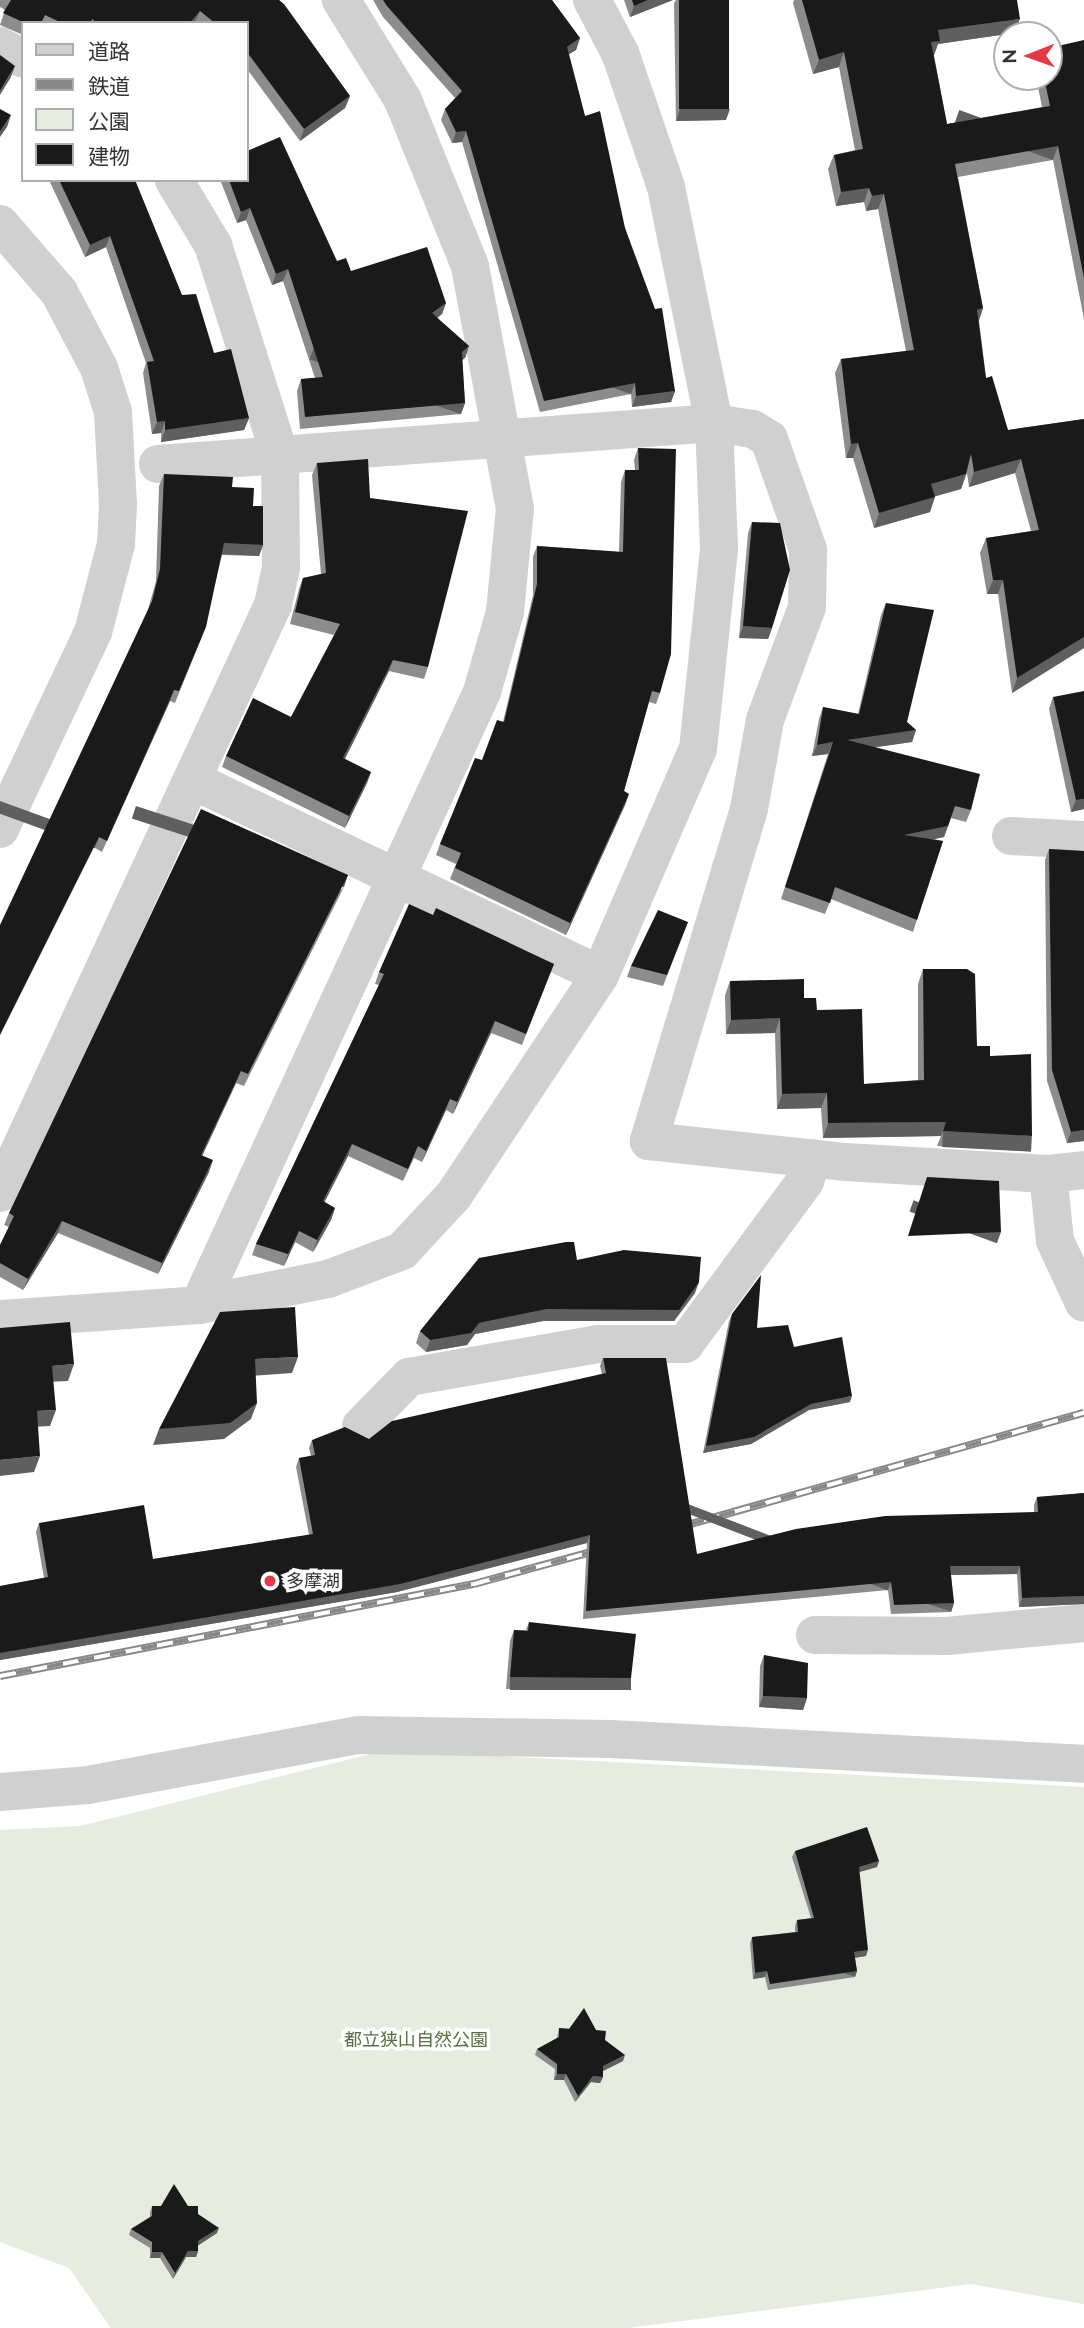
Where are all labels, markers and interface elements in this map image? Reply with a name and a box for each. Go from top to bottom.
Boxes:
legend [21,21,248,182]
north arrow [993,21,1063,91]
text: 道路 [88,39,130,64]
text: N [998,49,1020,64]
text: 鉄道 [88,74,130,99]
text: 公園 [88,109,130,134]
text: 建物 [88,144,130,169]
place label: 多摩湖 [286,1570,340,1592]
marker: 多摩湖 [260,1571,280,1591]
park label: 都立狭山自然公園 [344,2029,488,2051]

